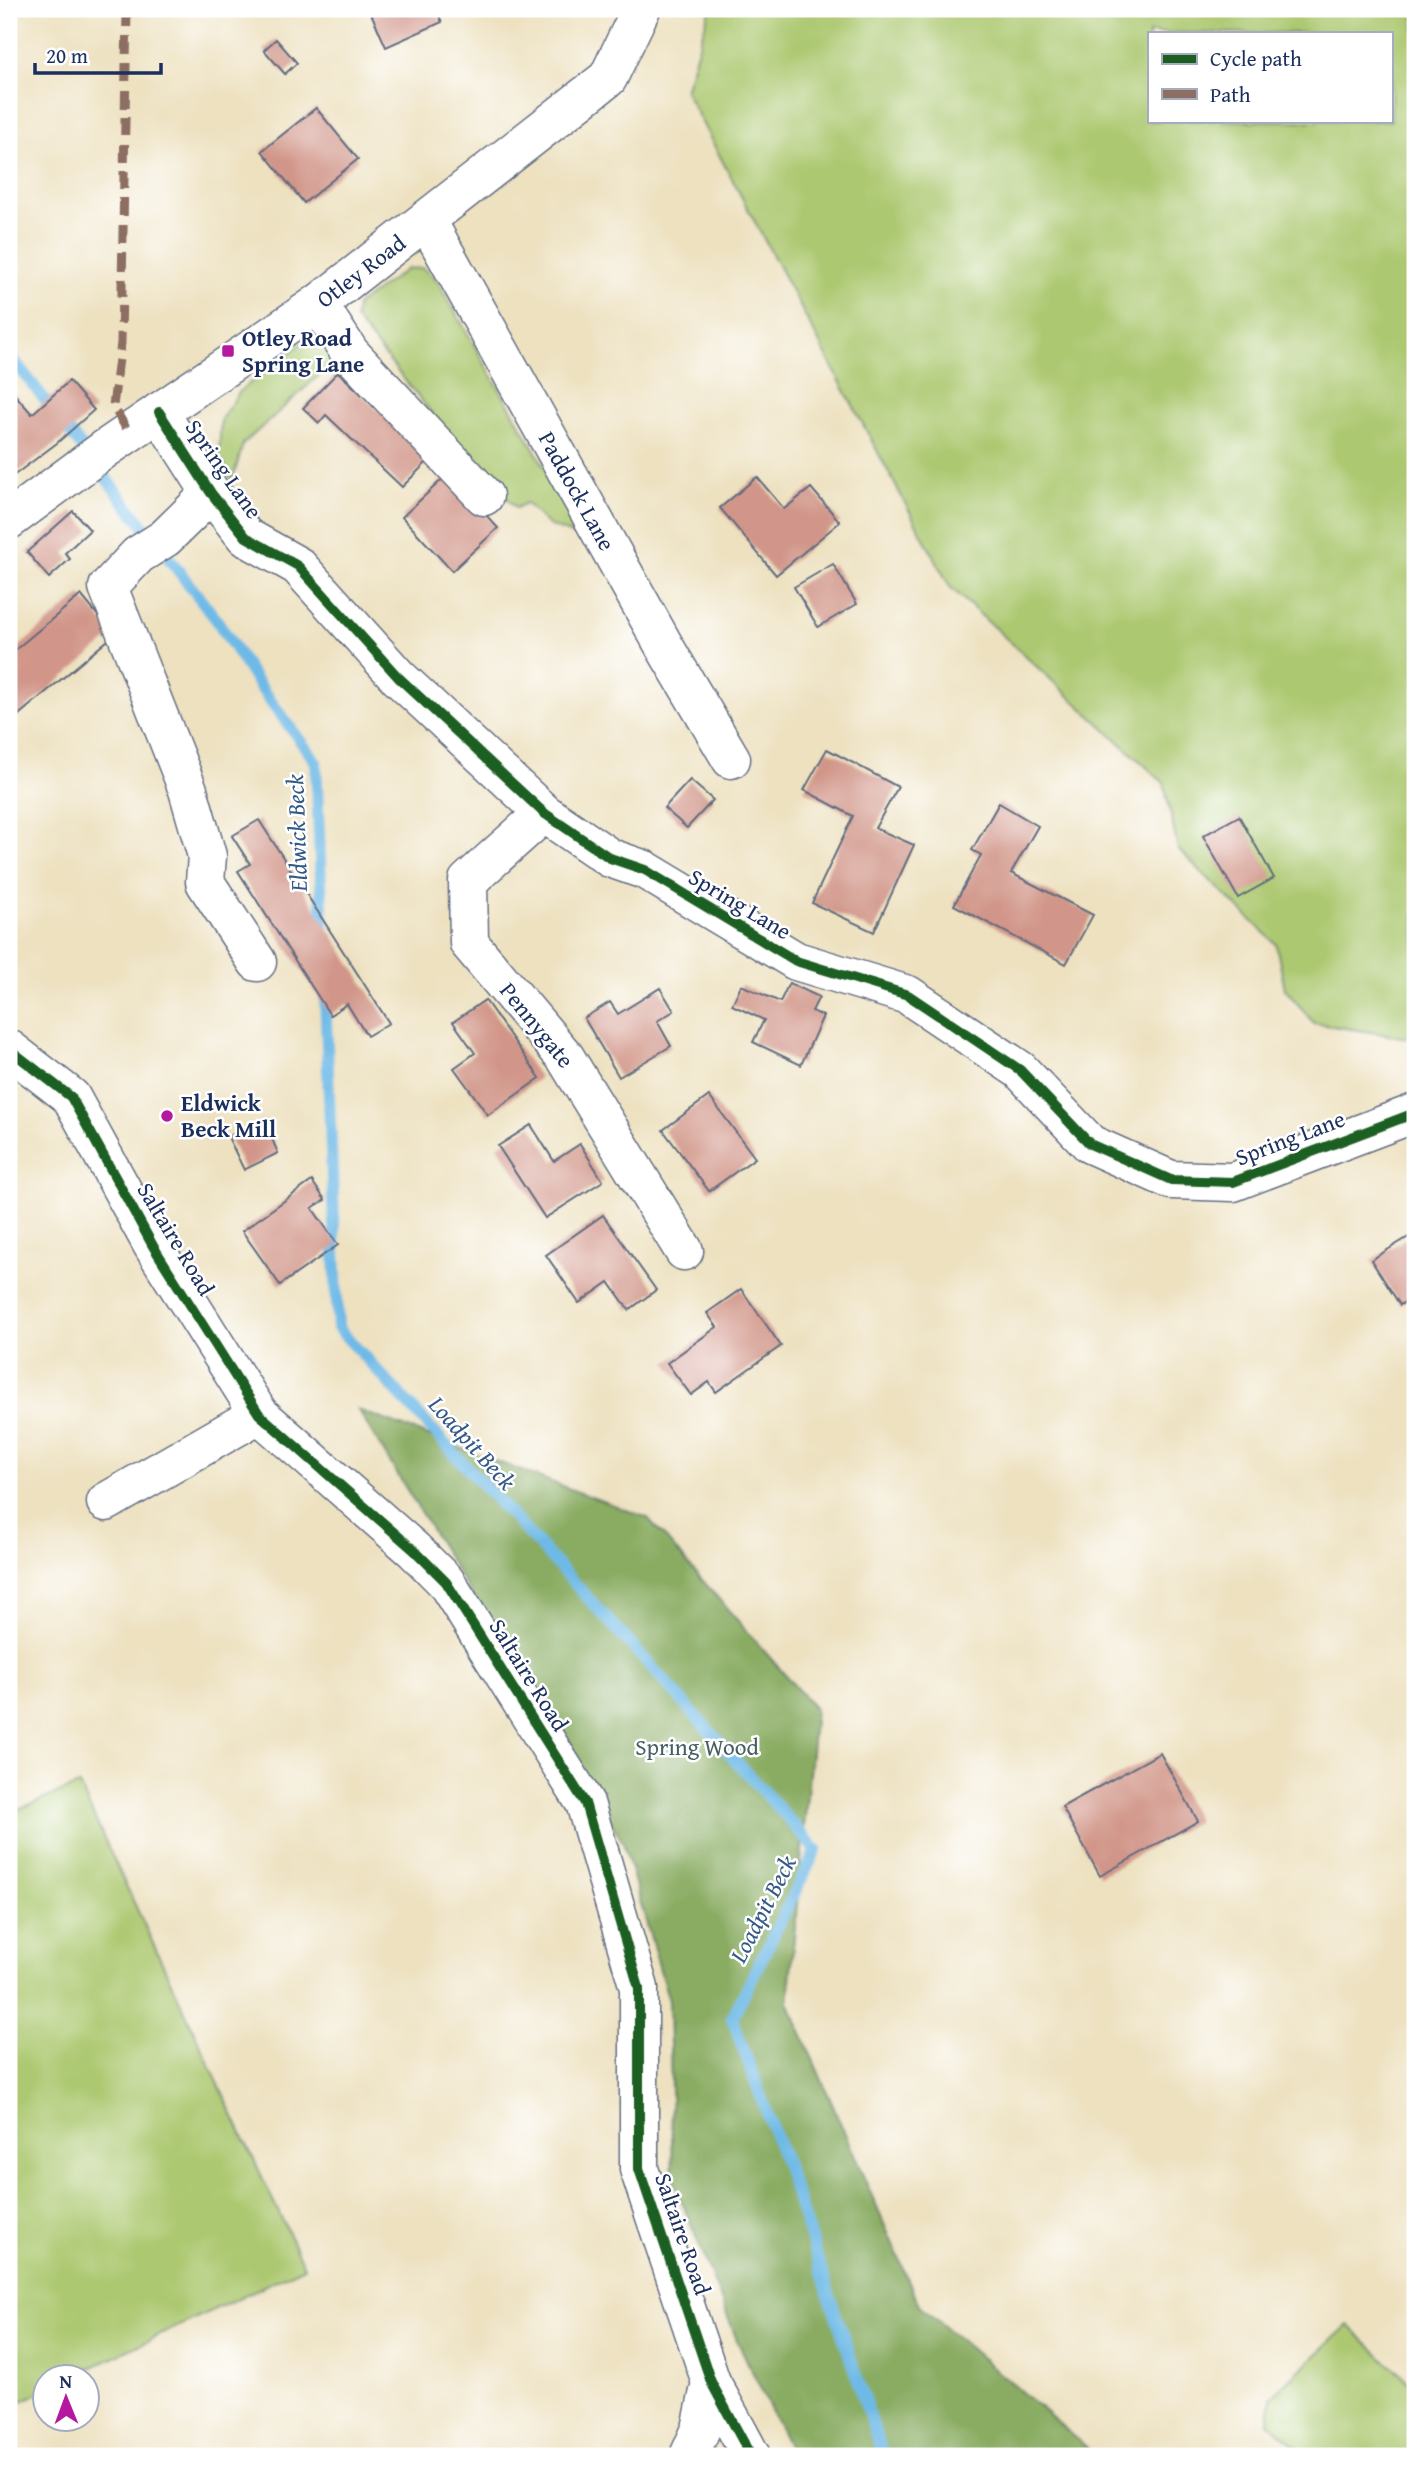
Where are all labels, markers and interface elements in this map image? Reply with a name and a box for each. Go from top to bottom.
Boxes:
scale bar [35,32,161,76]
legend [1148,32,1392,122]
text: 20 m [46,40,88,71]
text: Cycle path [1210,43,1302,74]
text: Path [1210,79,1251,110]
street label: Otley Road [309,226,413,315]
place label: Otley Road Spring Lane [242,321,364,380]
marker: Otley Road Spring Lane [220,343,236,359]
street label: Spring Lane [178,412,271,525]
street label: Paddock Lane [531,425,624,556]
water label: Eldwick Beck [277,774,316,893]
street label: Spring Lane [683,860,798,947]
street label: Pennygate [493,975,582,1075]
place label: Eldwick Beck Mill [181,1086,276,1145]
street label: Spring Lane [1230,1102,1349,1174]
marker: Eldwick Beck Mill [159,1108,175,1124]
street label: Saltaire Road [130,1176,224,1302]
water label: Loadpit Beck [420,1387,524,1498]
street label: Saltaire Road [482,1612,577,1738]
park label: Spring Wood [635,1730,759,1763]
water label: Loadpit Beck [720,1849,805,1969]
street label: Saltaire Road [647,2168,720,2300]
north arrow [32,2364,102,2434]
text: N [59,2367,73,2395]

